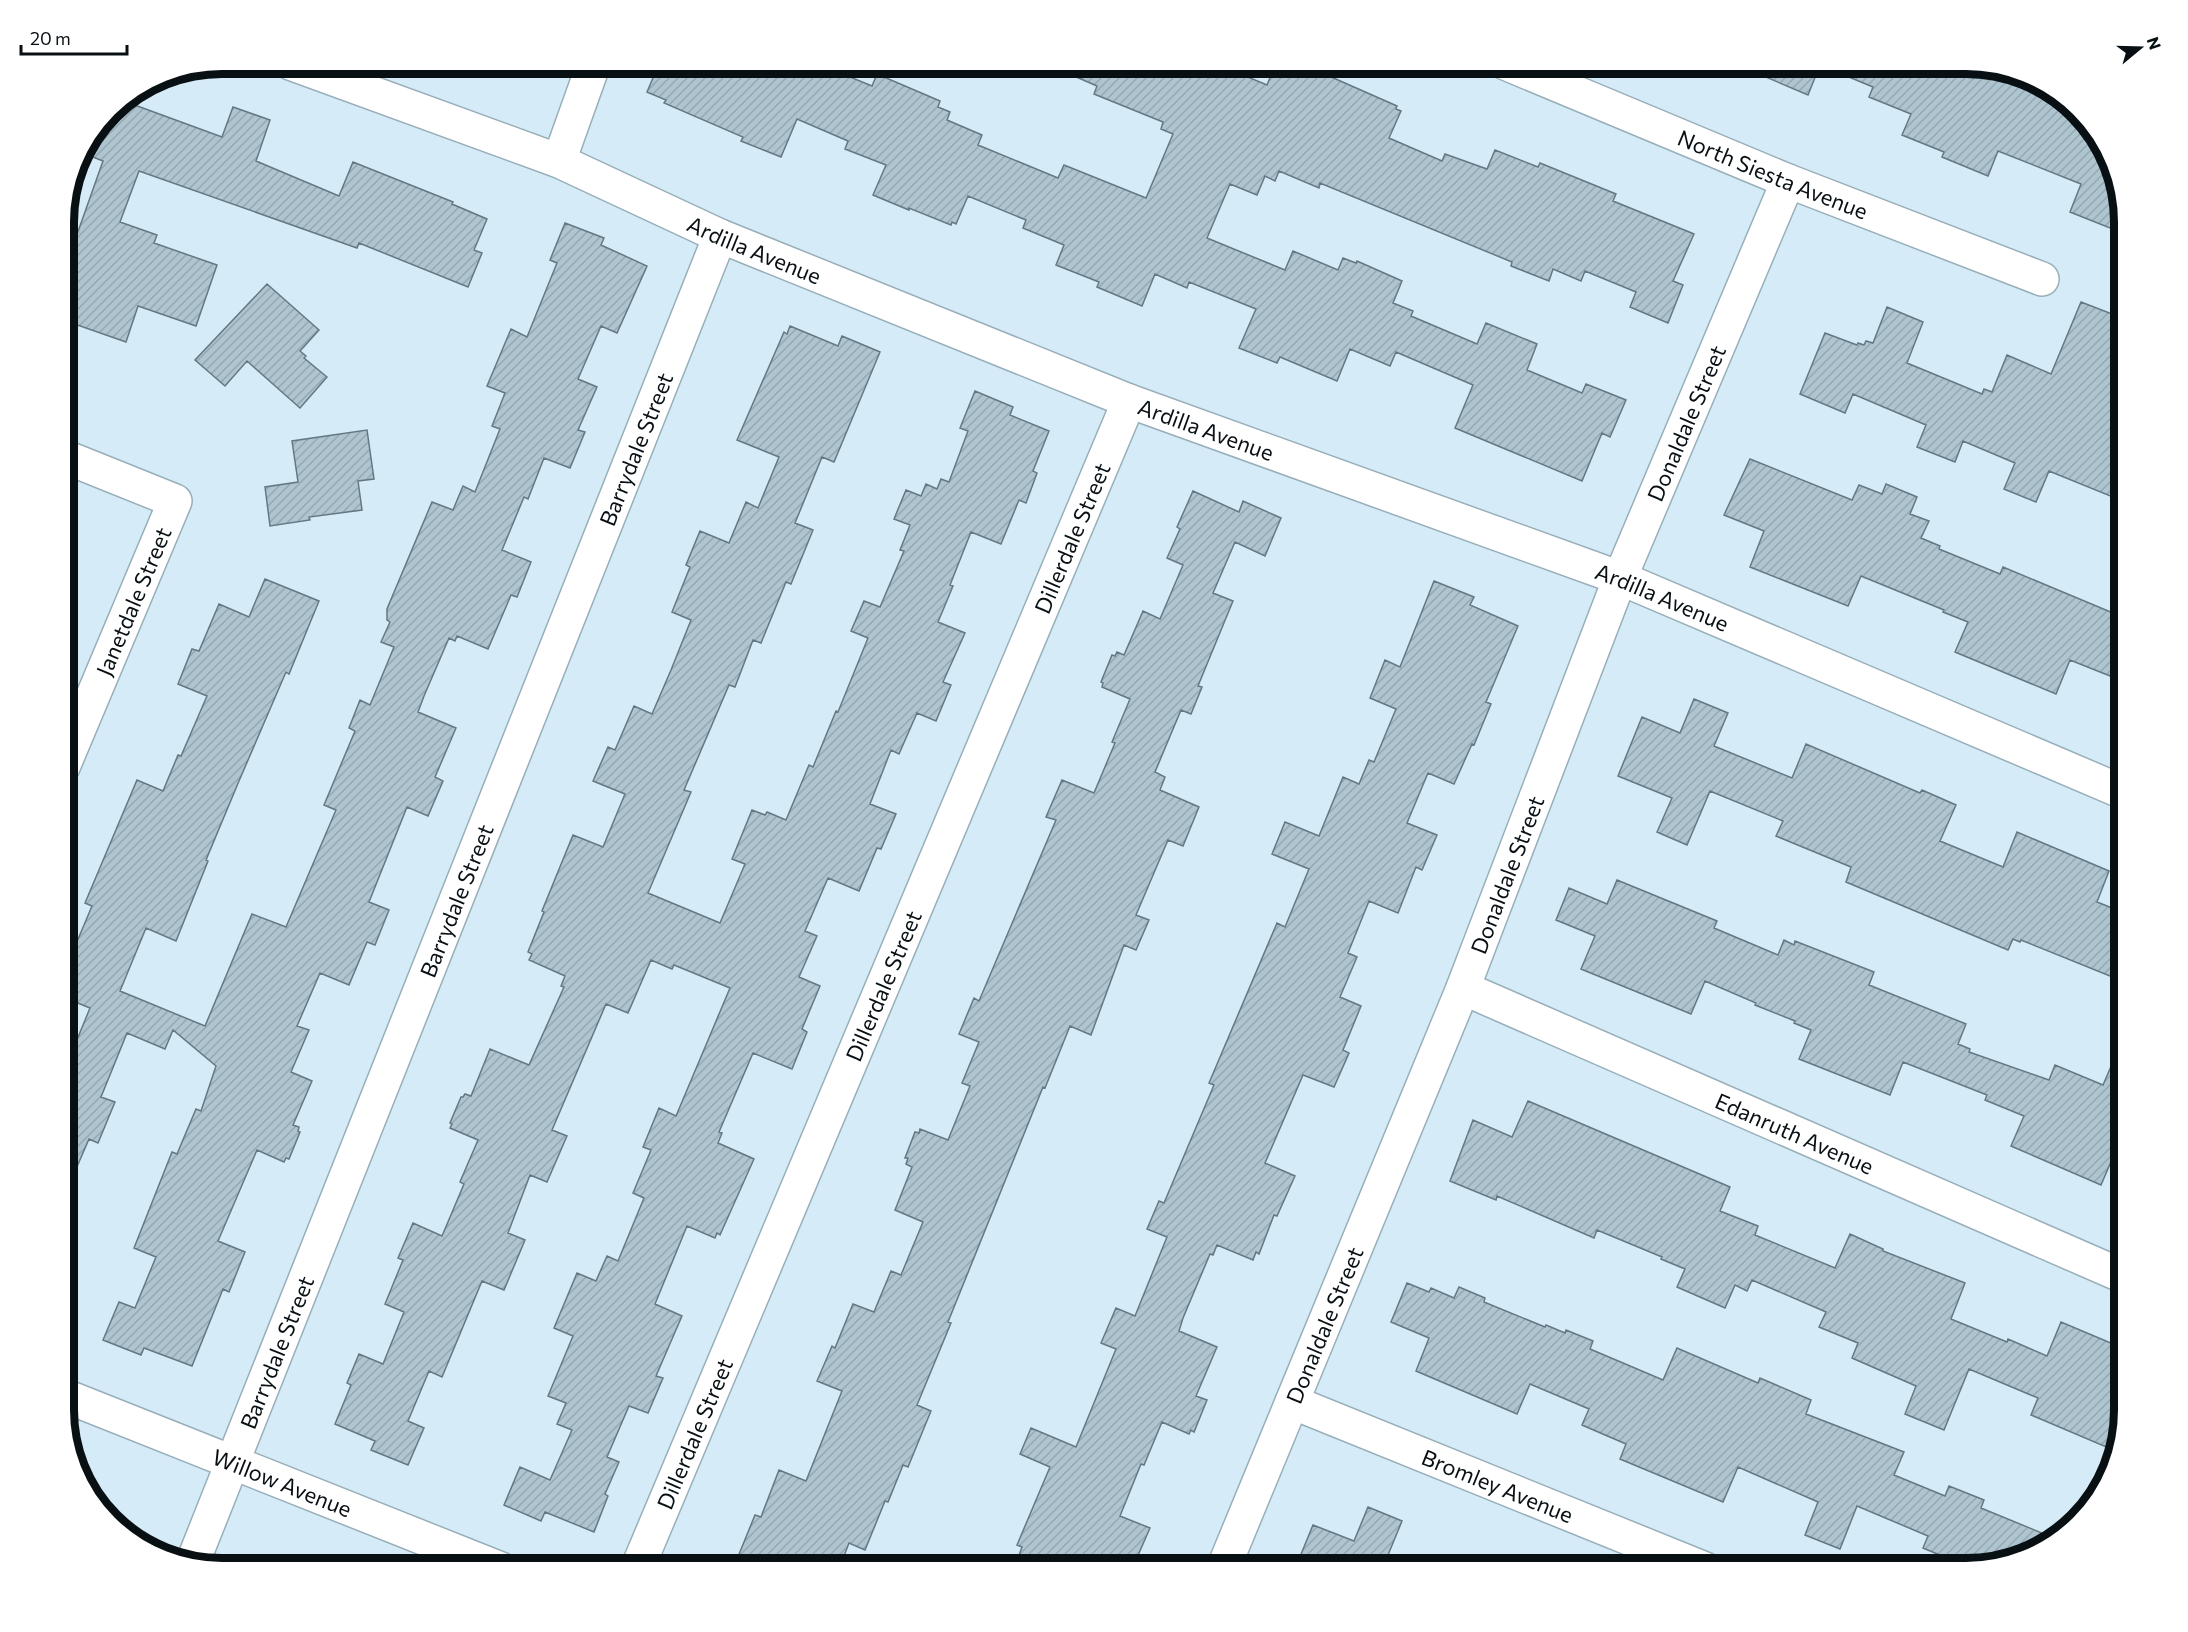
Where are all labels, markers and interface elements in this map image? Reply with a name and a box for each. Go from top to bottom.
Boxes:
scale bar [21,18,128,56]
north arrow [2110,18,2170,78]
text: 20 m [30,27,71,49]
text: N [2144,34,2166,52]
street label: North Siesta Avenue [1674,123,1872,224]
street label: Ardilla Avenue [683,209,825,289]
street label: Donaldale Street [1641,341,1731,505]
street label: Barrydale Street [593,369,678,529]
street label: Ardilla Avenue [1135,392,1278,466]
street label: Dillerdale Street [1028,458,1115,617]
street label: Janetdale Street [90,523,176,679]
street label: Ardilla Avenue [1592,557,1733,636]
street label: Donaldale Street [1464,792,1549,957]
street label: Barrydale Street [413,820,498,981]
street label: Dillerdale Street [839,906,926,1065]
street label: Edanruth Avenue [1711,1086,1878,1179]
street label: Donaldale Street [1279,1243,1368,1407]
street label: Barrydale Street [234,1272,319,1433]
street label: Dillerdale Street [650,1354,738,1513]
street label: Willow Avenue [209,1442,356,1522]
street label: Bromley Avenue [1418,1443,1577,1528]

